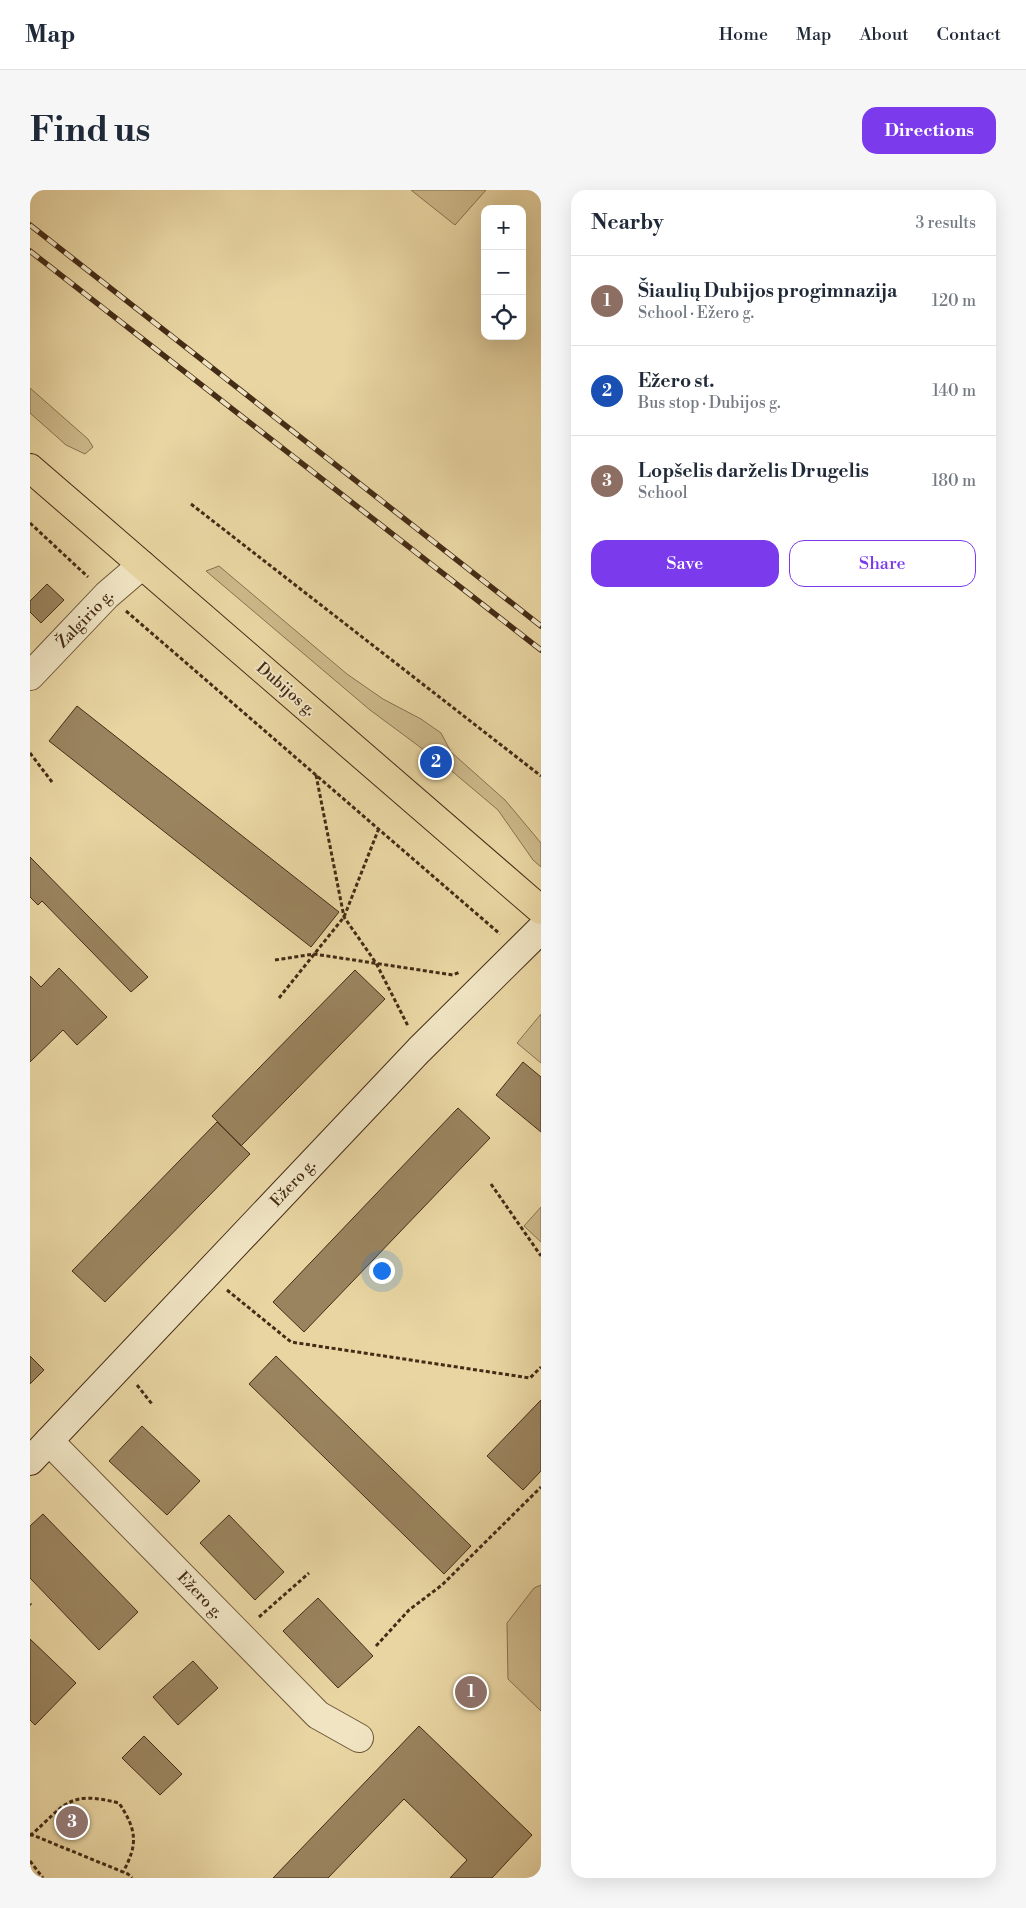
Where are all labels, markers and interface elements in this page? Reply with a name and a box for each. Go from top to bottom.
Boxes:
text: Map [25,20,75,50]
text: Home [719,23,768,46]
text: Map [796,23,832,46]
text: About [860,23,909,46]
text: Contact [937,23,1001,46]
button: Directions [862,107,996,154]
text: Find us [30,109,150,152]
map controls [481,205,526,340]
button: + [481,205,526,250]
text: Nearby [591,210,664,236]
text: 3 results [915,213,976,233]
button: − [481,250,526,295]
text: Šiaulių Dubijos progimnazija [638,279,897,303]
text: 1 [603,291,611,311]
text: 120 m [932,291,976,311]
button: locate [481,295,526,340]
text: School · Ežero g. [638,303,754,323]
text: Ežero st. [638,369,714,393]
text: 2 [602,381,612,401]
text: 140 m [932,381,976,401]
text: Bus stop · Dubijos g. [638,393,781,413]
text: Lopšelis darželis Drugelis [638,459,869,483]
text: 3 [602,471,612,491]
text: 180 m [932,471,976,491]
text: School [638,483,687,503]
button: Save [591,540,779,587]
button: Share [789,540,976,587]
street label: Žalgirio g. [51,584,118,652]
street label: Dubijos g. [252,658,320,720]
pin: 2 [420,743,452,781]
street label: Ežero g. [266,1155,320,1211]
your location [369,1258,395,1284]
street label: Ežero g. [173,1567,227,1623]
pin: 1 [455,1673,487,1711]
pin: 3 [56,1803,88,1841]

